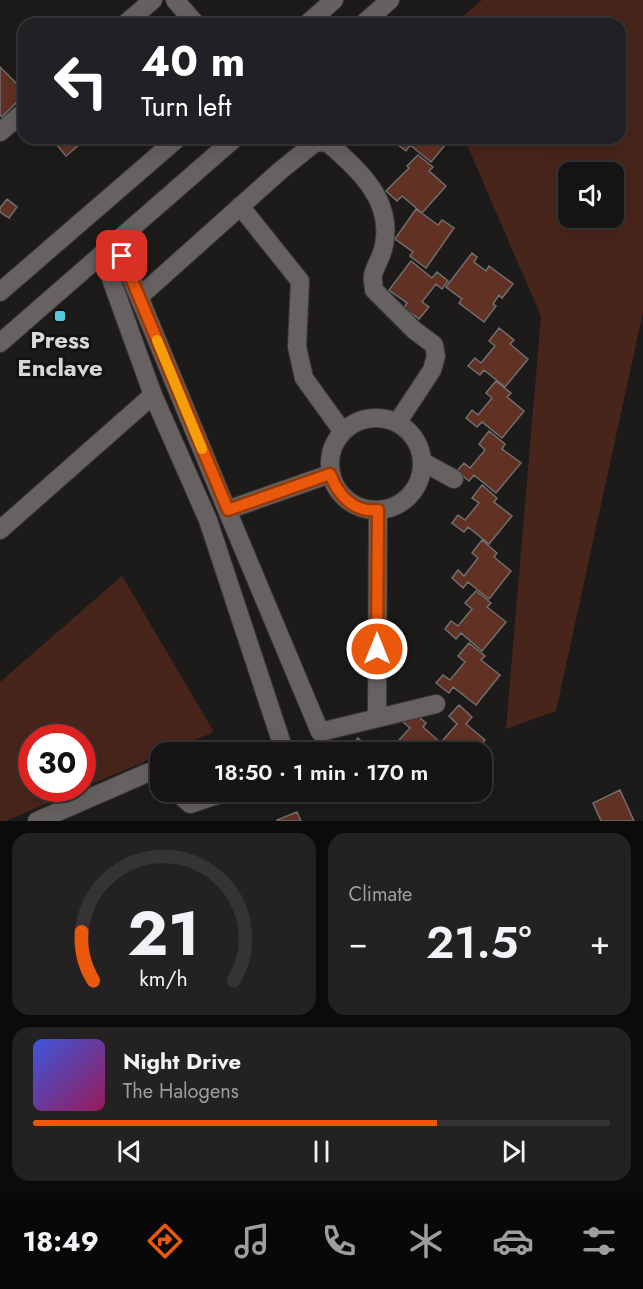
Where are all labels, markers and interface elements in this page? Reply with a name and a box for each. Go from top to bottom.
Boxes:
text: 40 m [141,31,245,92]
icon: left [42,42,120,120]
text: Turn left [141,87,231,126]
map controls [558,162,624,228]
button: sound [558,162,624,228]
pin [96,230,147,281]
icon: arrive [105,239,138,272]
marker: Press Enclave [53,309,67,323]
place label: Press Enclave [17,322,103,385]
position arrow [345,617,409,681]
speed limit sign: 30 [18,724,96,802]
text: 18:50 · 1 min · 170 m [214,756,428,788]
text: Climate [349,880,412,909]
text: 21 [127,888,200,978]
text: 21.5° [426,910,532,975]
text: − [349,919,368,966]
text: + [590,919,610,966]
text: km/h [140,963,188,994]
text: Night Drive [123,1045,241,1077]
text: The Halogens [123,1077,239,1106]
icon: previous [113,1135,146,1168]
icon: pause [305,1135,338,1168]
icon: next [497,1135,530,1168]
icon: directions [144,1220,186,1262]
icon: music [231,1220,273,1262]
icon: phone [318,1220,360,1262]
icon: climate [405,1220,447,1262]
icon: car [492,1220,534,1262]
icon: filters [578,1220,620,1262]
text: 18:49 [22,1222,99,1261]

